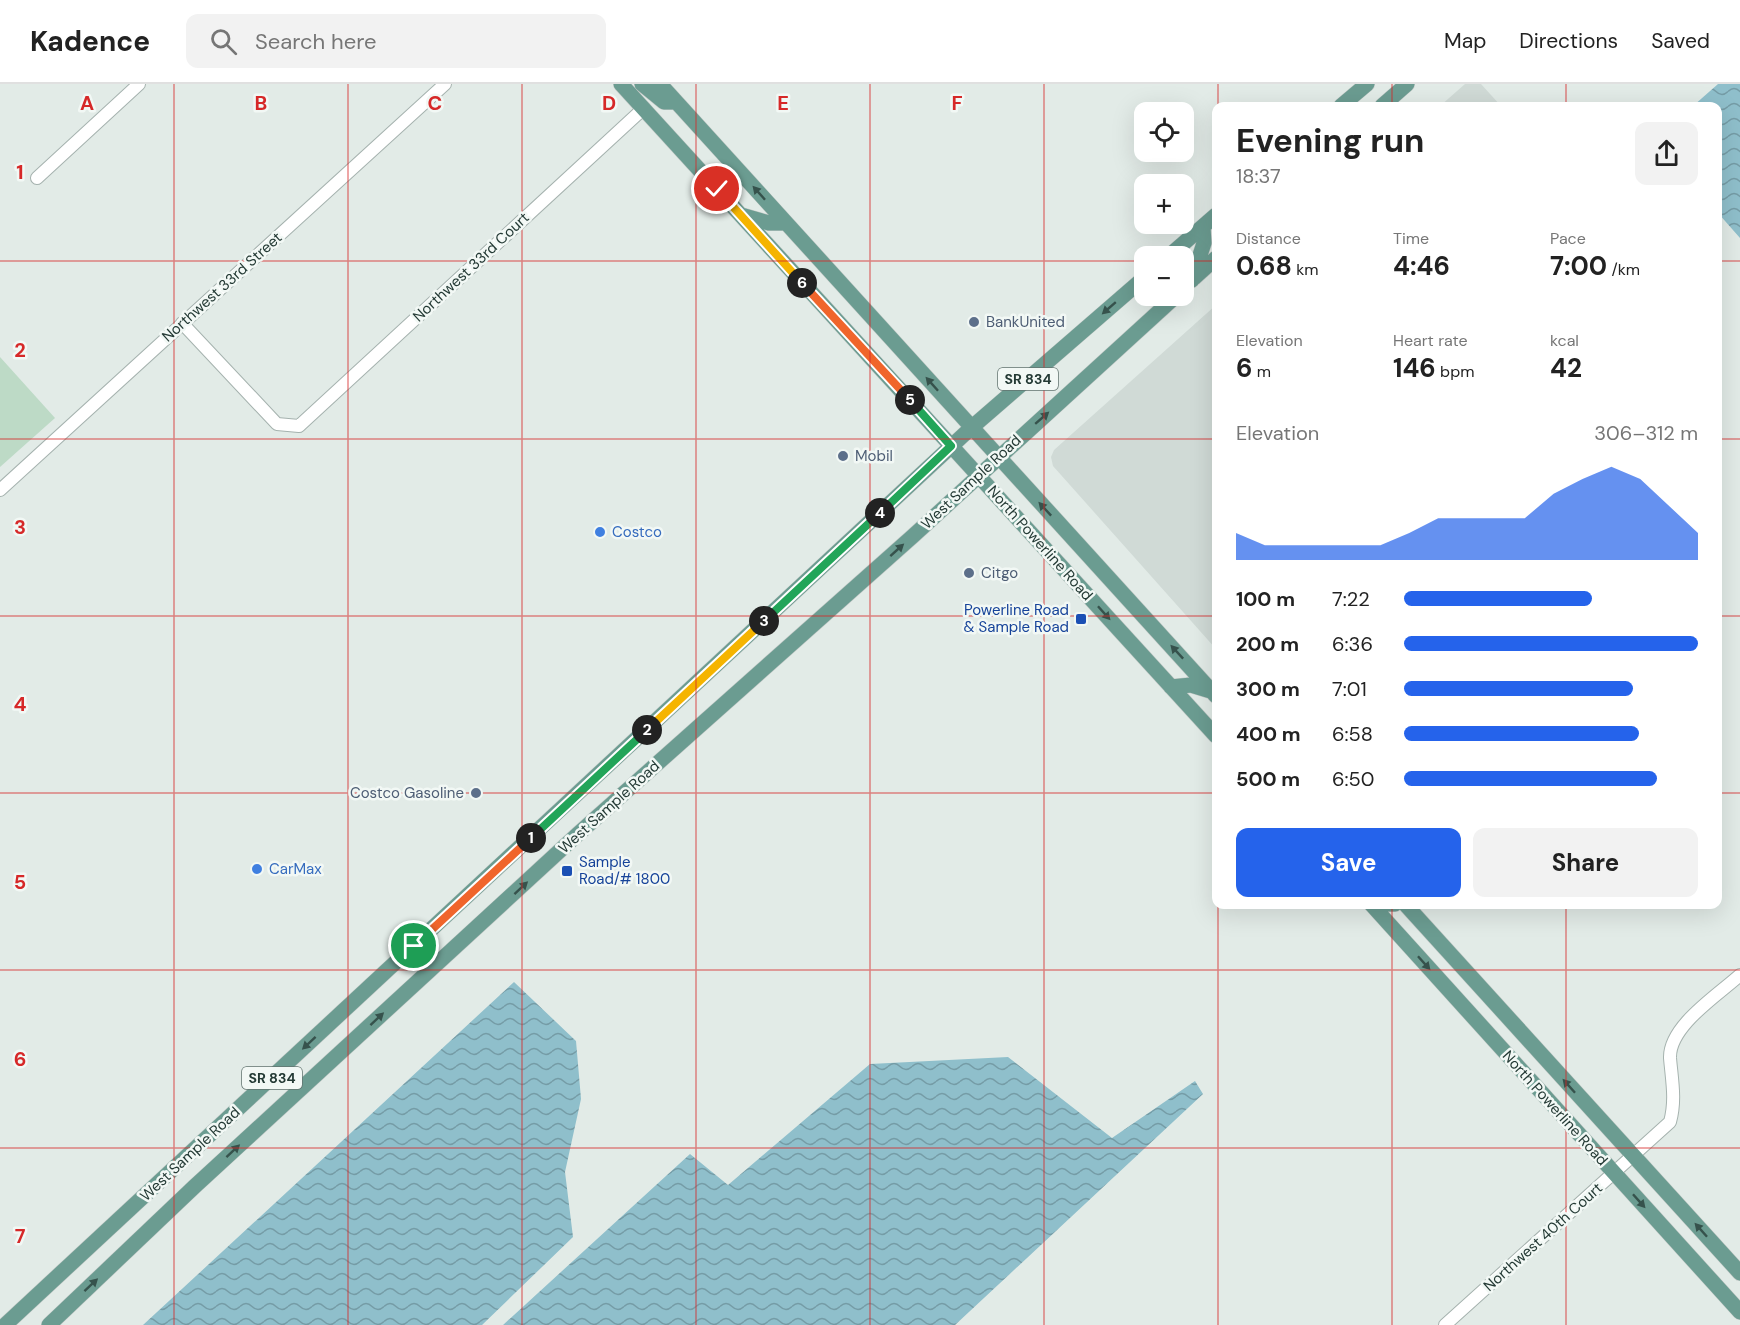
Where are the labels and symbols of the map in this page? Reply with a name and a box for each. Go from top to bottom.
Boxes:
text: A [80,90,94,116]
text: B [255,90,267,116]
text: C [428,90,442,116]
text: D [602,90,616,116]
text: E [777,90,789,116]
text: F [951,90,963,116]
text: 1 [16,159,24,185]
pin [691,163,742,214]
one-way arrow [753,186,766,201]
street label: Northwest 33rd Court [409,208,534,326]
street label: Northwest 33rd Street [158,228,286,346]
pin: 6 [787,268,817,298]
one-way arrow [1102,301,1117,314]
place label: BankUnited [986,312,1065,332]
marker: BankUnited [967,315,981,329]
text: 2 [14,337,26,363]
road number: SR 834 [998,368,1058,390]
one-way arrow [925,377,939,392]
pin: 5 [895,385,925,415]
one-way arrow [1034,412,1049,425]
street label: West Sample Road [917,430,1025,534]
place label: Mobil [855,446,893,466]
marker: Mobil [836,449,850,463]
street label: North Powerline Road [983,481,1097,605]
pin: 4 [865,498,895,528]
one-way arrow [1038,501,1052,516]
text: 3 [14,514,26,540]
place label: Costco [612,522,662,542]
marker: Costco [593,525,607,539]
one-way arrow [889,544,904,557]
place label: Citgo [981,563,1018,583]
marker: Citgo [962,566,976,580]
place label: Powerline Road & Sample Road [964,600,1069,637]
pin: 3 [749,606,779,636]
one-way arrow [1097,606,1111,621]
marker: Powerline Road & Sample Road [1074,612,1088,626]
one-way arrow [1170,645,1184,660]
text: 4 [14,691,27,717]
pin: 2 [632,715,662,745]
street label: West Sample Road [554,756,664,858]
place label: Costco Gasoline [350,783,464,803]
marker: Costco Gasoline [469,786,483,800]
pin: 1 [516,823,546,853]
place label: Sample Road/# 1800 [579,852,670,889]
place label: CarMax [269,859,322,879]
marker: CarMax [250,862,264,876]
marker: Sample Road/# 1800 [560,864,574,878]
text: 5 [14,869,26,895]
one-way arrow [513,881,527,895]
pin [388,920,439,971]
one-way arrow [1417,956,1431,971]
one-way arrow [369,1012,384,1026]
one-way arrow [302,1036,316,1050]
text: 6 [14,1046,26,1072]
street label: North Powerline Road [1498,1046,1612,1170]
road number: SR 834 [242,1067,302,1089]
one-way arrow [1563,1079,1576,1094]
street label: West Sample Road [136,1102,244,1206]
one-way arrow [225,1145,240,1158]
street label: Northwest 40th Court [1479,1178,1607,1296]
one-way arrow [1632,1194,1646,1208]
text: 7 [15,1223,26,1249]
one-way arrow [1694,1223,1708,1237]
one-way arrow [84,1278,99,1292]

